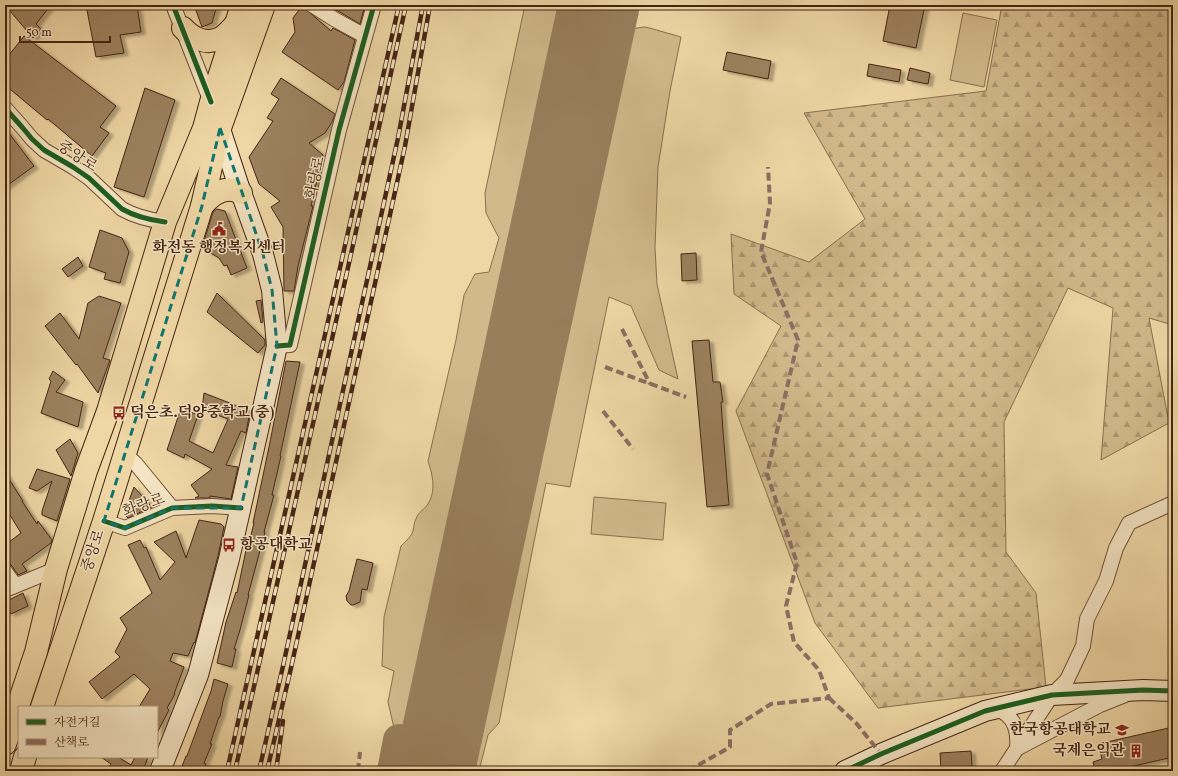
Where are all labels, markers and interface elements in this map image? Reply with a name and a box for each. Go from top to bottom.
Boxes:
scale bar [20,18,110,44]
text: 50 m [26,25,52,41]
street label: 중앙로 [53,136,101,178]
street label: 화랑로 [301,154,331,201]
public building icon: 화전동 행정복지센터 [211,221,227,237]
place label: 화전동 행정복지센터 [152,238,286,259]
place label: 덕은초.덕양중학교(중) [130,403,275,424]
bus stop icon: 덕은초.덕양중학교(중) [111,405,127,421]
street label: 화랑로 [120,489,168,523]
street label: 중앙로 [77,527,111,575]
place label: 항공대학교 [240,535,313,556]
bus stop icon: 항공대학교 [221,537,237,553]
legend [18,706,158,758]
text: 자전거길 [54,715,100,731]
place label: 한국항공대학교 [1010,720,1112,741]
school or university icon: 한국항공대학교 [1114,722,1130,738]
text: 산책로 [54,735,89,751]
place label: 국제은익관 [1053,741,1126,762]
building icon: 국제은익관 [1128,743,1144,759]

